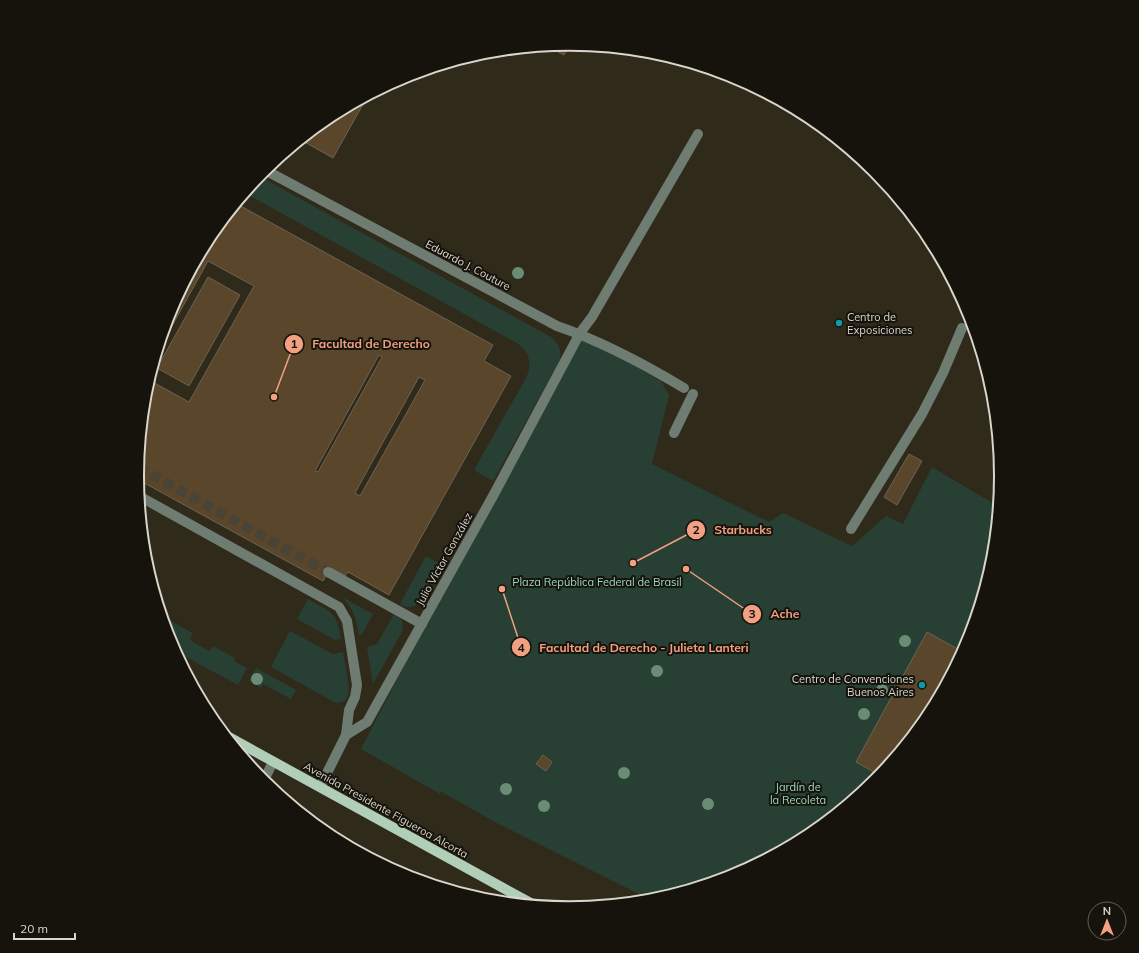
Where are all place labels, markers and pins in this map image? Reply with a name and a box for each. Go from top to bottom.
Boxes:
place label: Centro de Exposiciones [847,310,913,337]
marker: Centro de Exposiciones [834,318,844,328]
callout: Facultad de Derecho [284,332,438,356]
callout: Starbucks [686,518,779,542]
callout: Ache [742,602,807,626]
callout: Facultad de Derecho - Julieta Lanteri [511,635,757,659]
place label: Centro de Convenciones Buenos Aires [792,672,914,699]
marker: Centro de Convenciones Buenos Aires [917,680,927,690]

